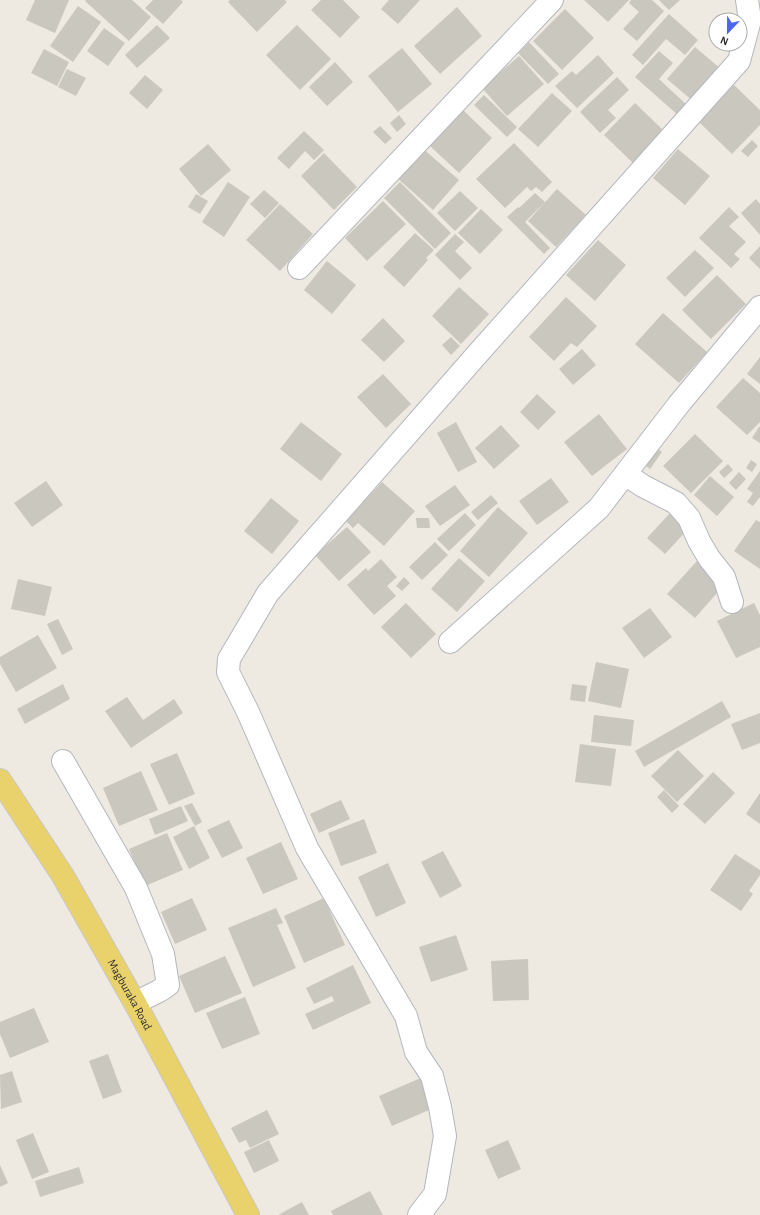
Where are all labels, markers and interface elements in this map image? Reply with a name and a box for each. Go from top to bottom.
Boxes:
north arrow [708,12,748,52]
text: N [719,34,730,47]
street label: Magburaka Road [105,957,154,1032]

